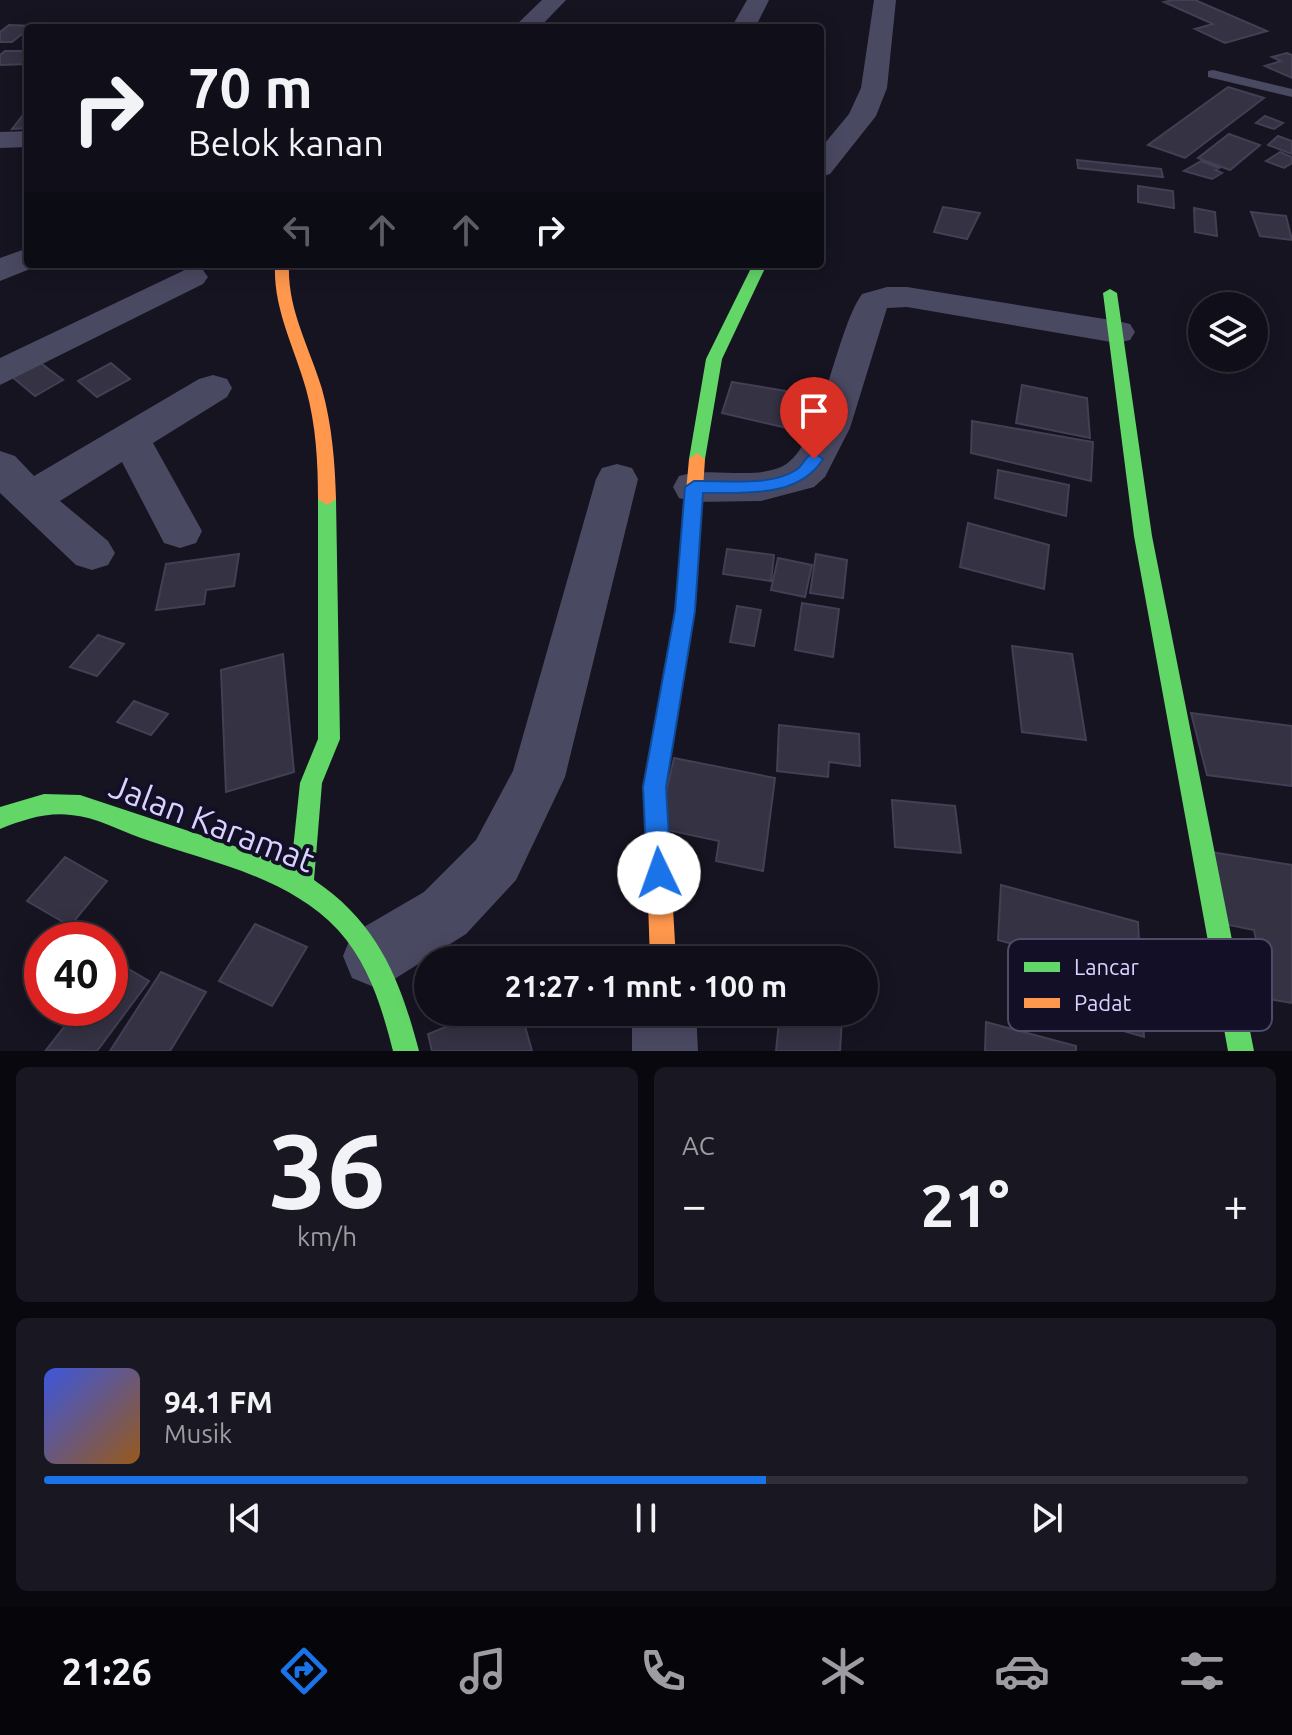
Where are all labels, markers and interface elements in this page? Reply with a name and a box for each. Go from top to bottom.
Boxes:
icon: right [56,56,160,160]
text: 70 m [188,56,313,119]
text: Belok kanan [188,122,384,163]
icon: left [276,208,320,252]
icon: ahead [360,208,404,252]
icon: ahead [444,208,488,252]
icon: right [528,208,572,252]
map controls [1188,292,1268,372]
button: layers [1188,292,1268,372]
pin [780,377,848,459]
icon: arrive [792,389,836,433]
street label: Jalan Karamat [104,766,320,879]
position arrow [617,831,701,915]
speed limit sign: 40 [24,922,128,1026]
legend [1008,939,1272,1031]
text: Lancar [1074,954,1140,979]
text: 21:27 · 1 mnt · 100 m [505,969,787,1003]
text: Padat [1074,990,1131,1015]
text: 36 [268,1111,386,1228]
text: AC [682,1131,715,1160]
text: 21° [921,1171,1009,1238]
text: − [682,1180,707,1229]
text: + [1223,1180,1248,1229]
text: km/h [297,1222,357,1251]
text: 94.1 FM [164,1385,273,1419]
text: Musik [164,1419,232,1448]
icon: previous [223,1496,267,1540]
icon: pause [624,1496,668,1540]
icon: next [1025,1496,1069,1540]
icon: directions [276,1643,332,1699]
icon: music [455,1643,511,1699]
icon: phone [635,1643,691,1699]
icon: climate [815,1643,871,1699]
icon: car [994,1643,1050,1699]
icon: filters [1174,1643,1230,1699]
text: 21:26 [62,1651,152,1692]

